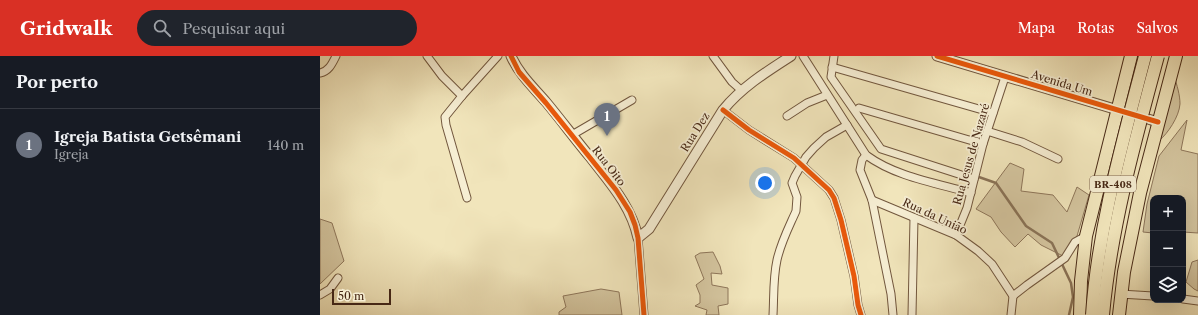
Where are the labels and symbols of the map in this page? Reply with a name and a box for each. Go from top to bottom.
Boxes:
street label: Avenida Um [1029,67,1095,99]
street label: Rua Jesus de Nazaré [950,102,992,206]
pin: 1 [594,103,620,136]
street label: Rua Dez [677,109,713,154]
street label: Rua Oito [589,143,629,189]
your location [755,173,775,193]
road number: BR-408 [1090,176,1136,192]
street label: Rua da União [900,195,970,237]
scale bar [332,287,391,306]

